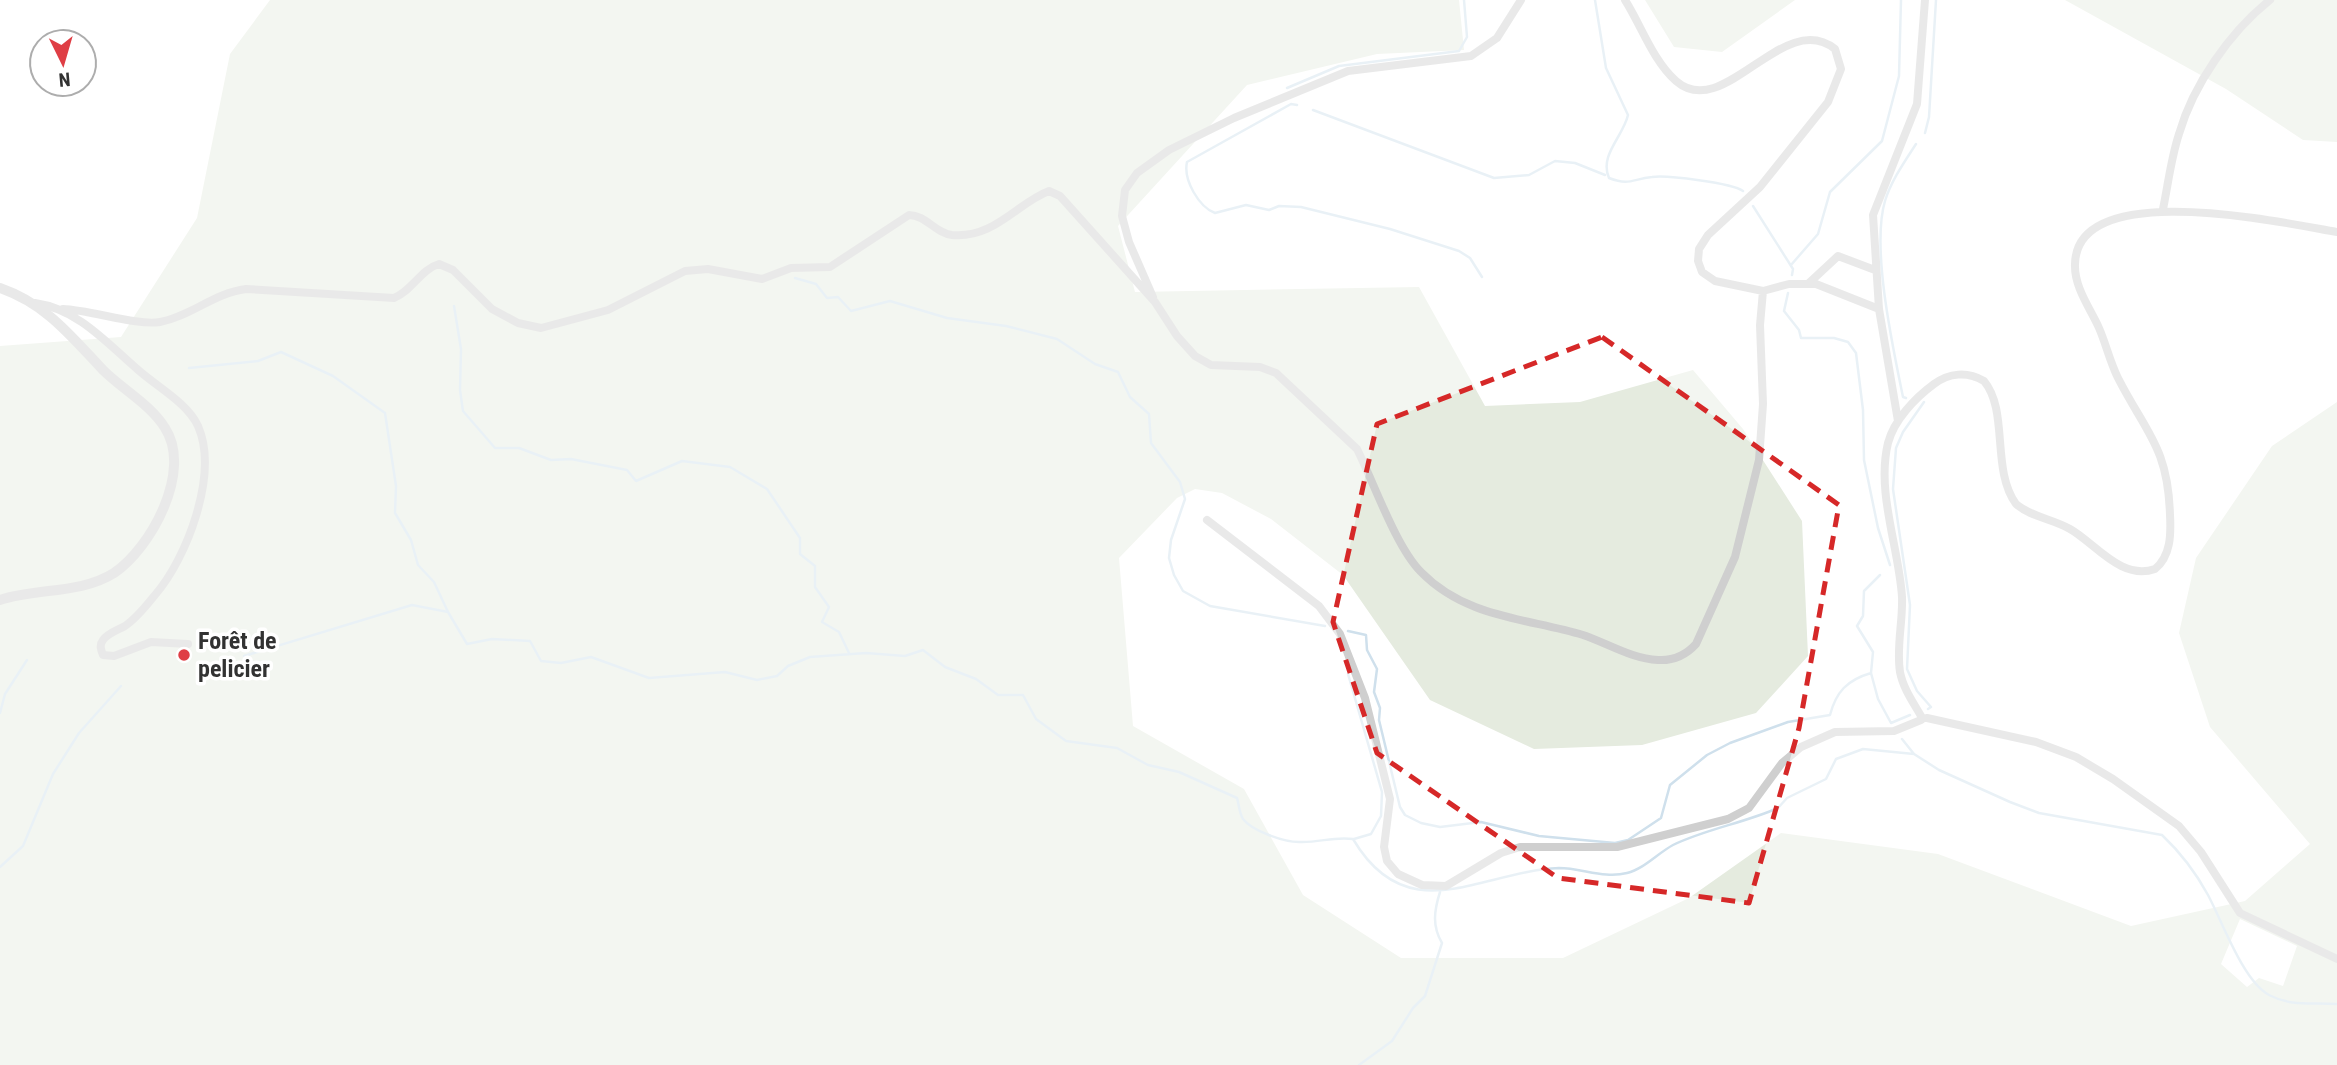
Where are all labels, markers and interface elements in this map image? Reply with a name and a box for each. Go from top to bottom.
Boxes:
north arrow [28,28,98,98]
text: N [58,67,71,91]
place label: Forêt de pelicier [198,627,277,683]
marker: Forêt de pelicier [176,647,192,663]

